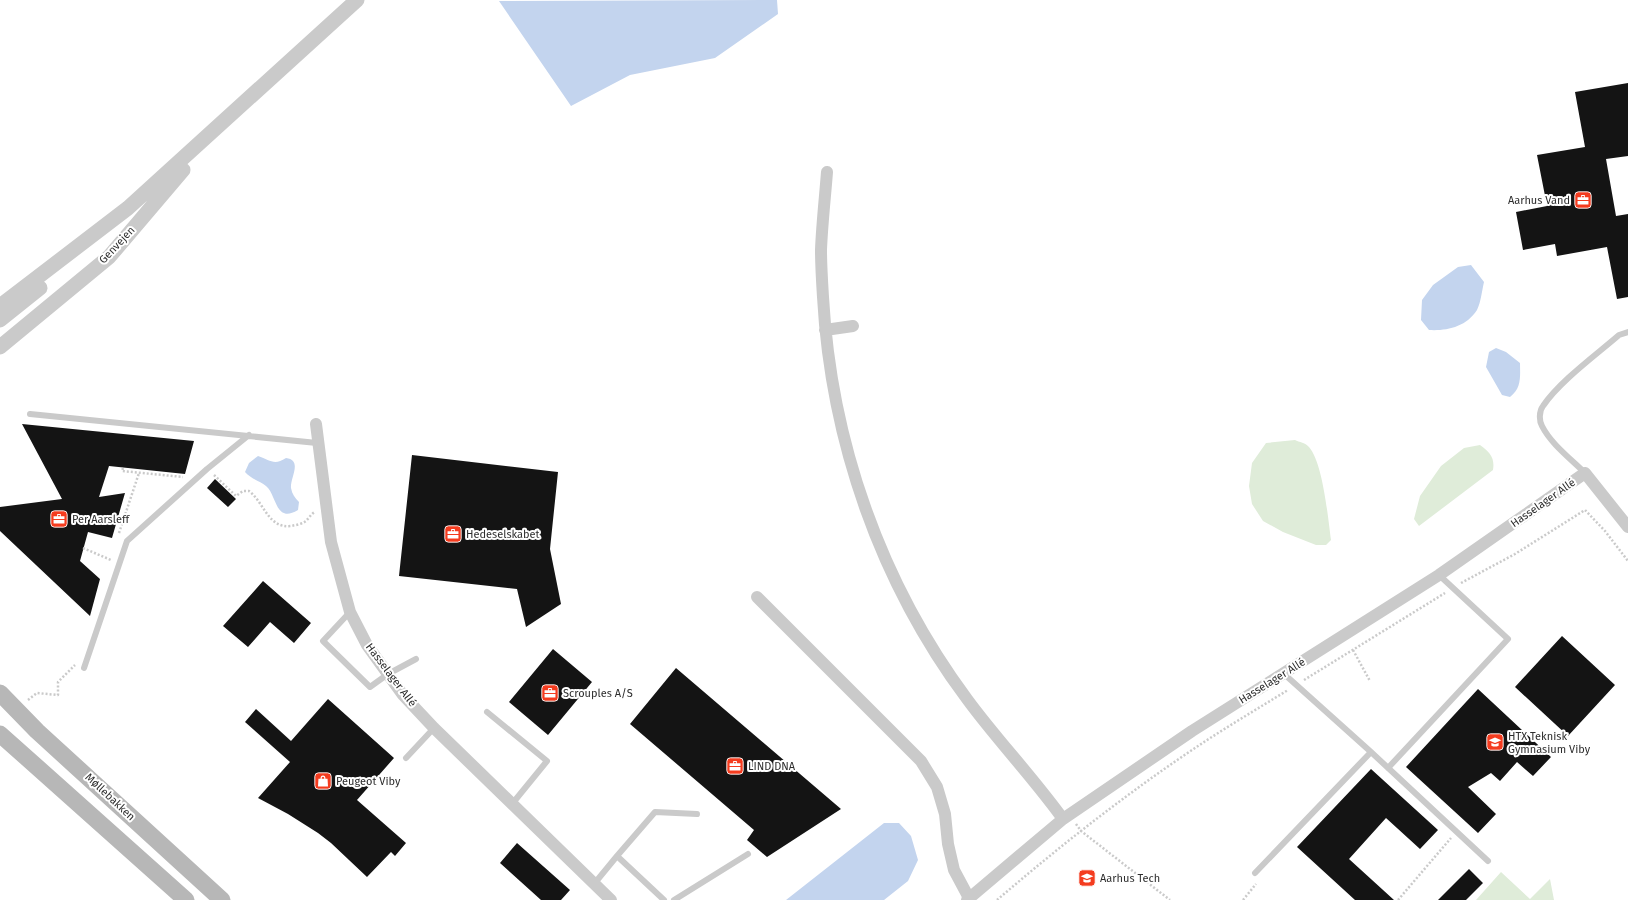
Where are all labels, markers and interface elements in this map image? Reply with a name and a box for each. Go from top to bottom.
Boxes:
office icon: Aarhus Vand [1573,190,1593,210]
place label: Aarhus Vand [1508,194,1570,207]
street label: Genvejen [96,224,138,266]
street label: Hasselager Allé [1508,476,1578,530]
office icon: Per Aarsleff [49,509,69,529]
place label: Per Aarsleff [72,513,131,526]
office icon: Hedeselskabet [443,524,463,544]
place label: Hedeselskabet [466,528,540,541]
street label: Hasselager Allé [363,641,419,709]
street label: Hasselager Allé [1236,655,1308,707]
office icon: Scrouples A/S [540,683,560,703]
place label: Scrouples A/S [563,687,633,700]
place label: HTX Teknisk Gymnasium Viby [1508,730,1591,756]
school or university icon: HTX Teknisk Gymnasium Viby [1485,732,1505,752]
office icon: LIND DNA [725,756,745,776]
place label: LIND DNA [748,760,796,773]
street label: Møllebakken [82,771,138,823]
shop icon: Peugeot Viby [313,771,333,791]
place label: Peugeot Viby [336,775,401,788]
school or university icon: Aarhus Tech [1077,868,1097,888]
place label: Aarhus Tech [1100,872,1160,885]

